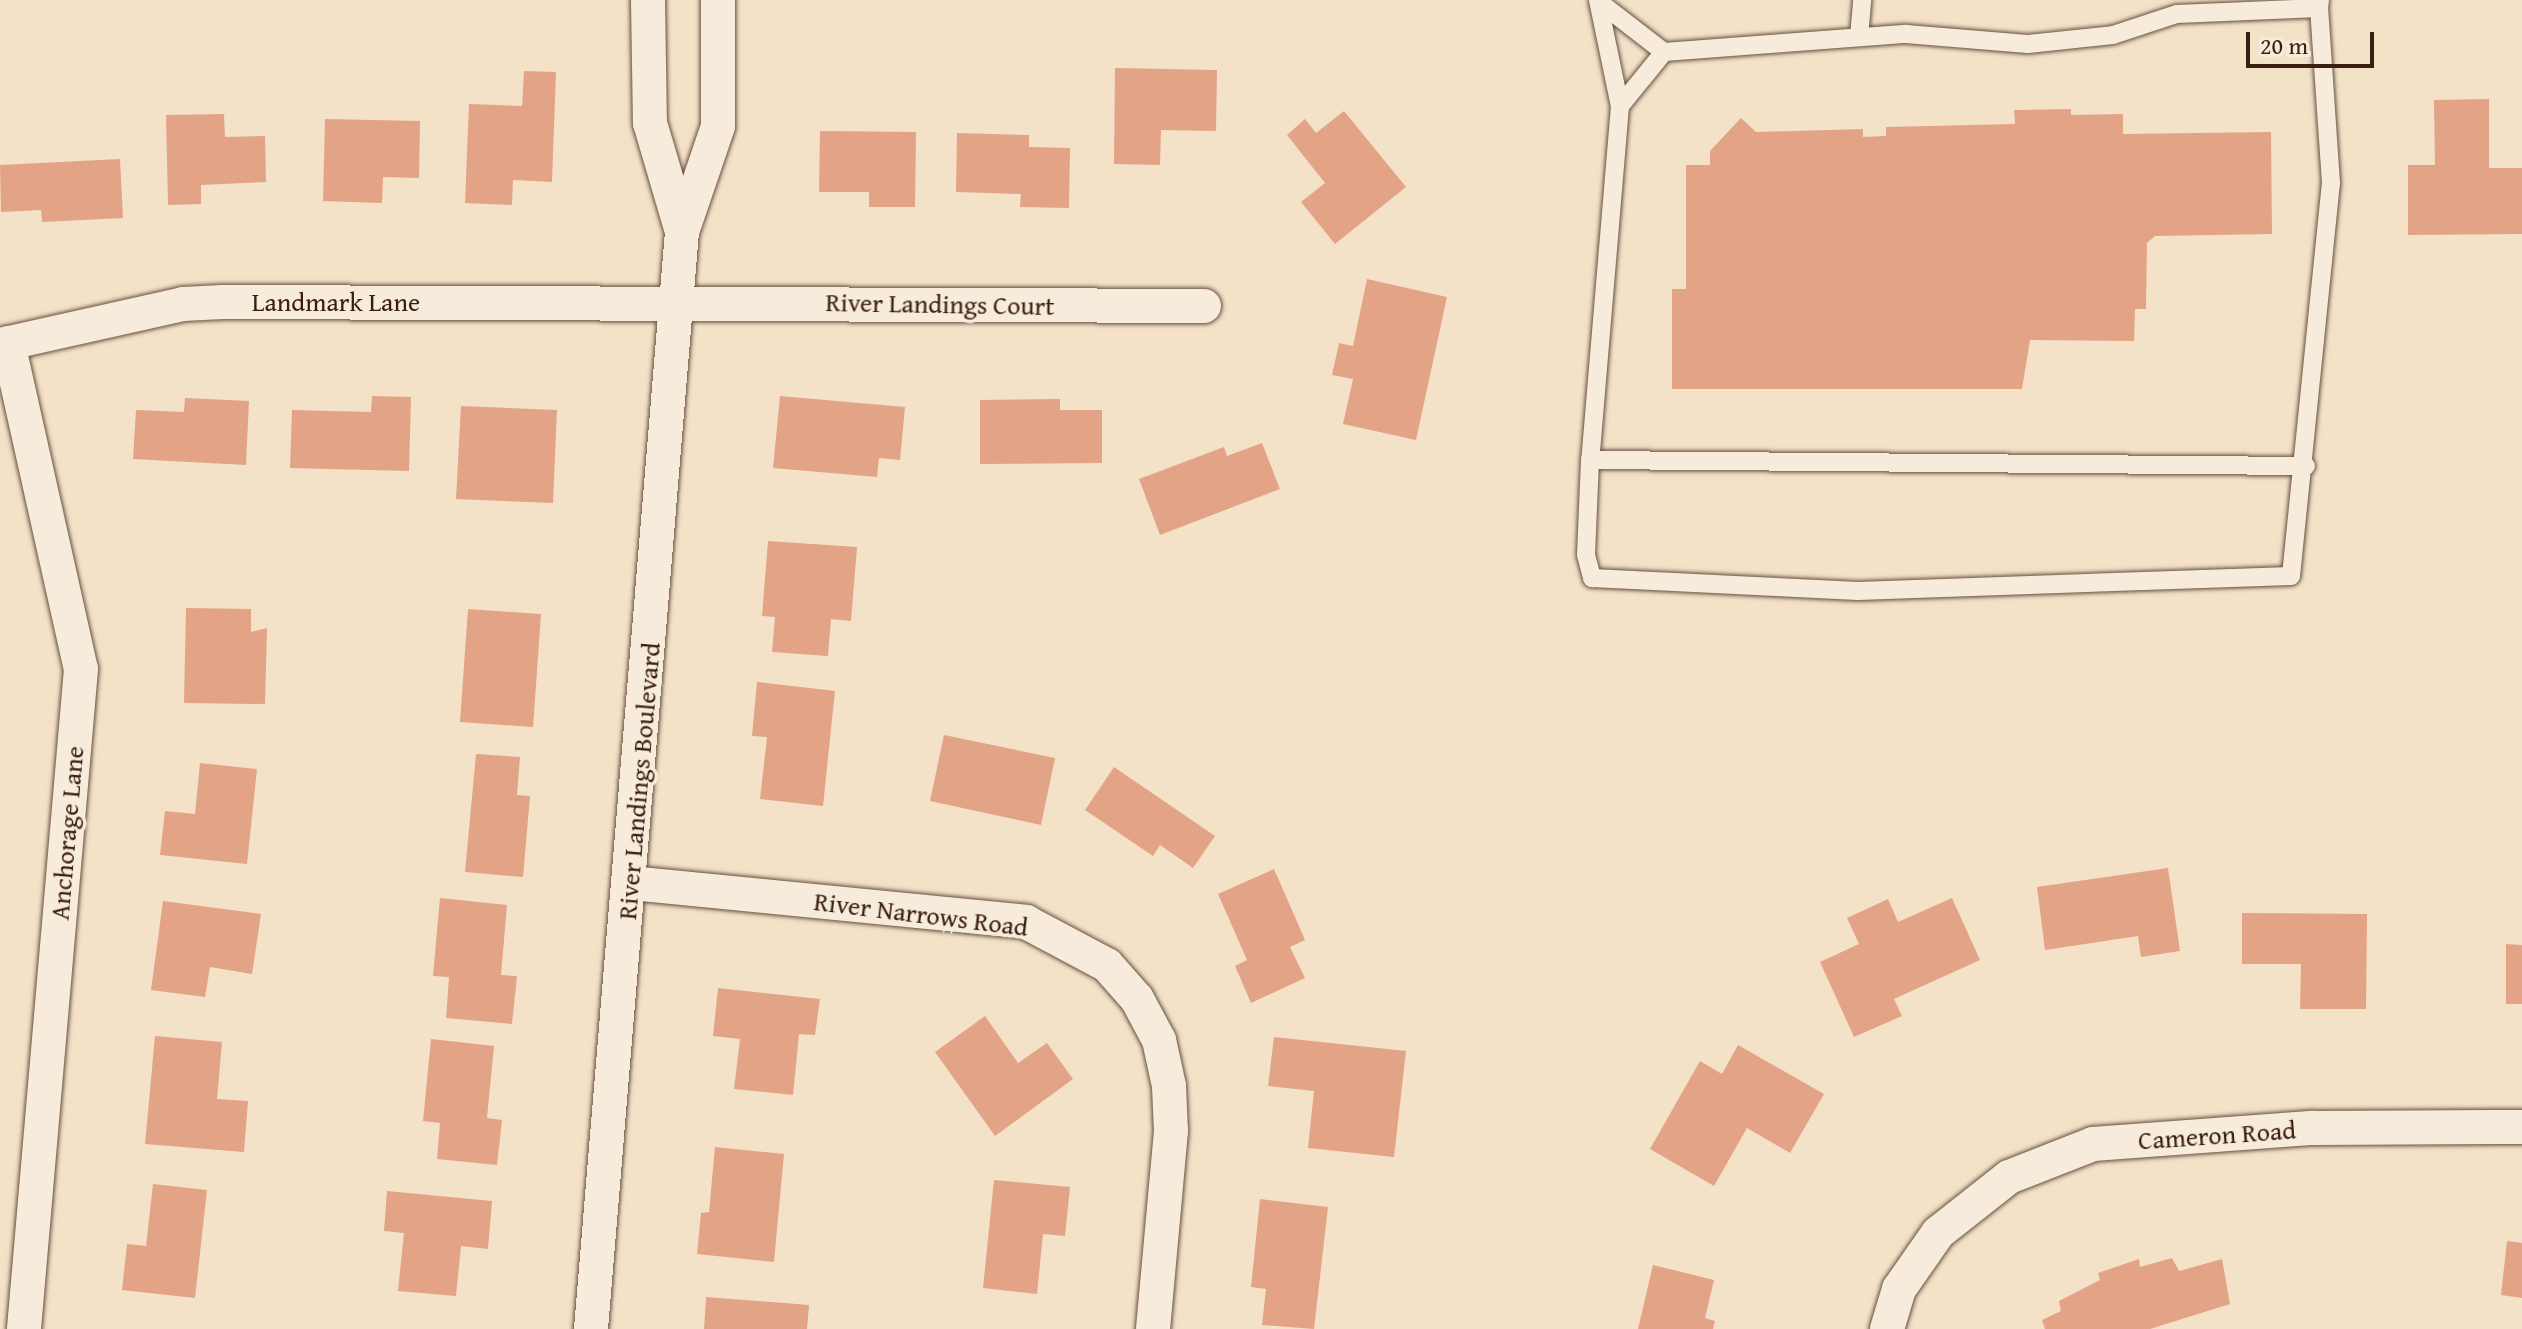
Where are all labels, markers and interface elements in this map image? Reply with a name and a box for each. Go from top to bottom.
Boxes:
scale bar [2250,16,2378,66]
text: 20 m [2260,28,2308,63]
street label: Landmark Lane [252,286,420,318]
street label: River Landings Court [825,286,1055,322]
street label: River Landings Boulevard [611,641,667,921]
street label: Anchorage Lane [44,745,90,921]
street label: River Narrows Road [812,885,1030,943]
street label: Cameron Road [2137,1114,2297,1156]

